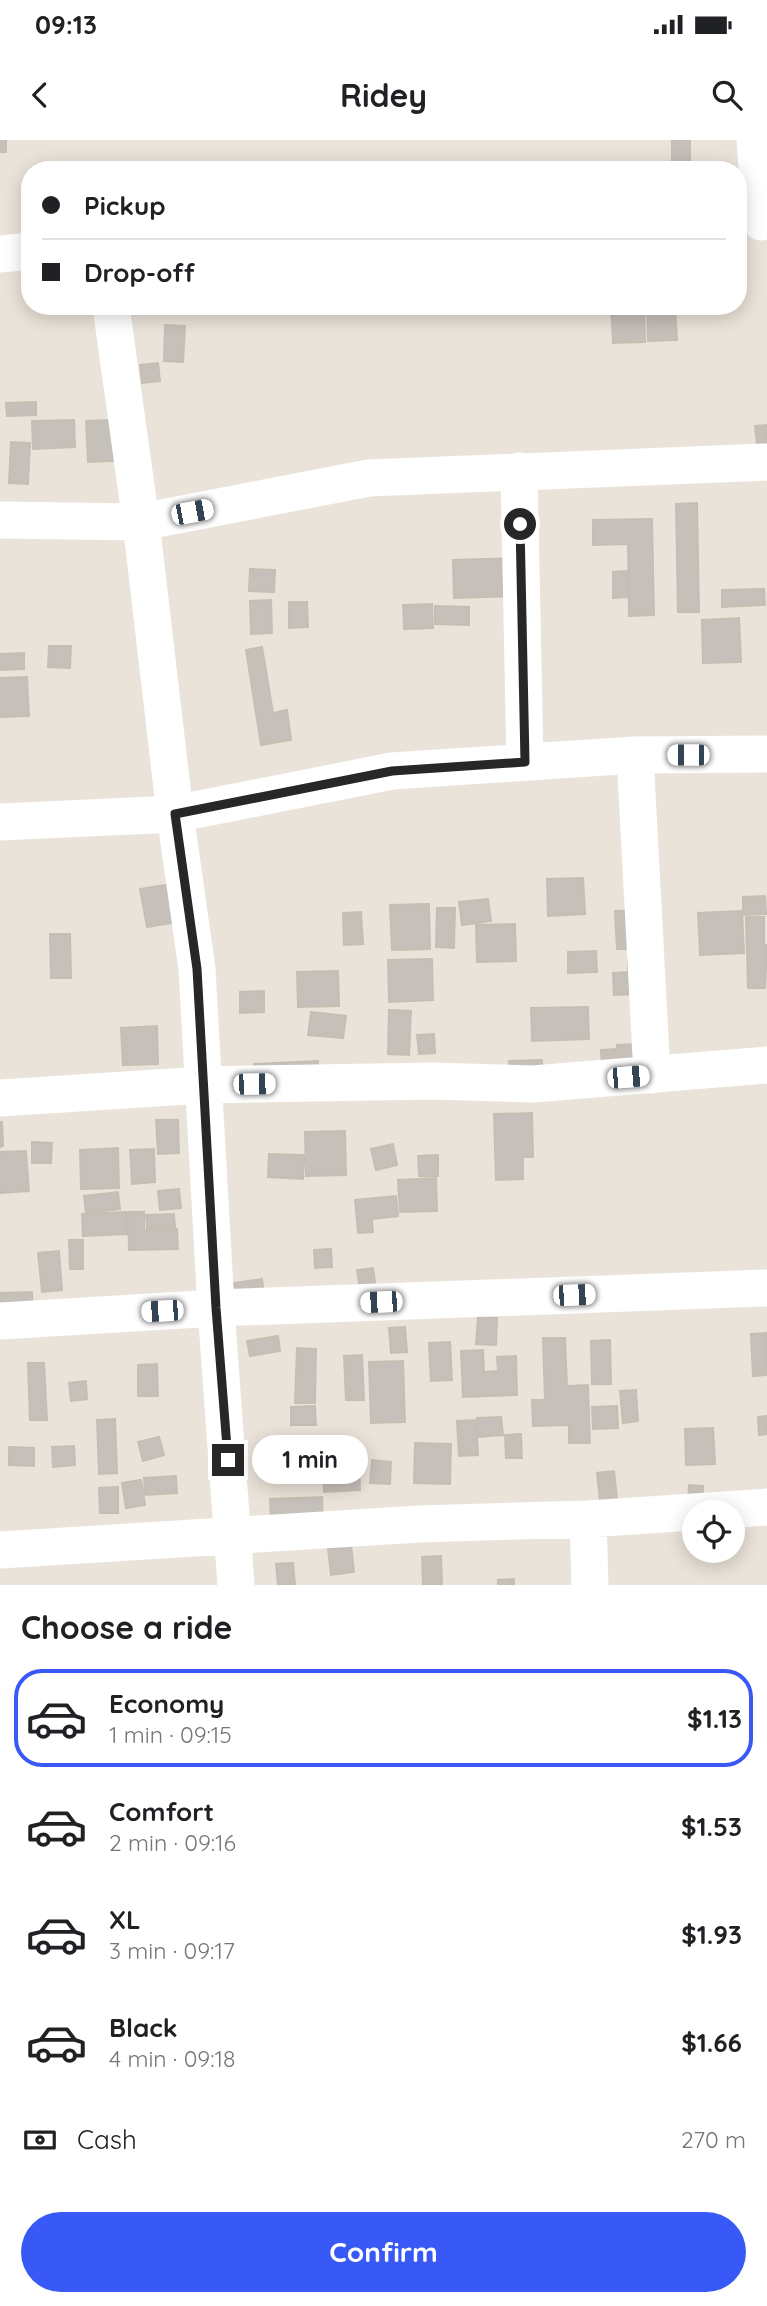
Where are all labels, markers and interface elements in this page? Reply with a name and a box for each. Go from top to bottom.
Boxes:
text: 09:13 [35,8,97,41]
text: Ridey [340,75,427,115]
icon: back [21,76,59,114]
icon: search [708,76,746,114]
text: Pickup [84,189,166,222]
text: Drop-off [84,256,195,289]
car [170,498,215,526]
route start [504,508,536,540]
car [668,745,710,766]
car [607,1065,650,1089]
car [233,1073,276,1095]
car [553,1284,596,1306]
car [360,1291,403,1313]
car [141,1299,184,1323]
callout: 1 min [252,1436,368,1484]
route end [212,1444,244,1476]
text: 1 min [282,1445,338,1474]
map controls [682,1500,745,1563]
button: locate [682,1500,745,1563]
text: Choose a ride [21,1607,233,1647]
icon: car [25,1687,88,1750]
text: Economy [109,1687,224,1720]
text: $1.13 [687,1702,742,1735]
text: 1 min · 09:15 [109,1720,232,1749]
icon: car [25,1795,88,1858]
text: Comfort [109,1795,214,1828]
text: $1.53 [681,1810,742,1843]
text: 2 min · 09:16 [109,1828,236,1857]
icon: car [25,1903,88,1966]
text: XL [109,1903,141,1936]
text: $1.93 [681,1918,742,1951]
text: 3 min · 09:17 [109,1936,235,1965]
icon: car [25,2011,88,2074]
text: Black [109,2011,178,2044]
text: $1.66 [681,2026,742,2059]
text: 4 min · 09:18 [109,2044,235,2073]
icon: cash [21,2121,59,2159]
text: Cash [77,2123,137,2156]
text: 270 m [681,2125,746,2154]
button: Confirm [21,2212,746,2292]

